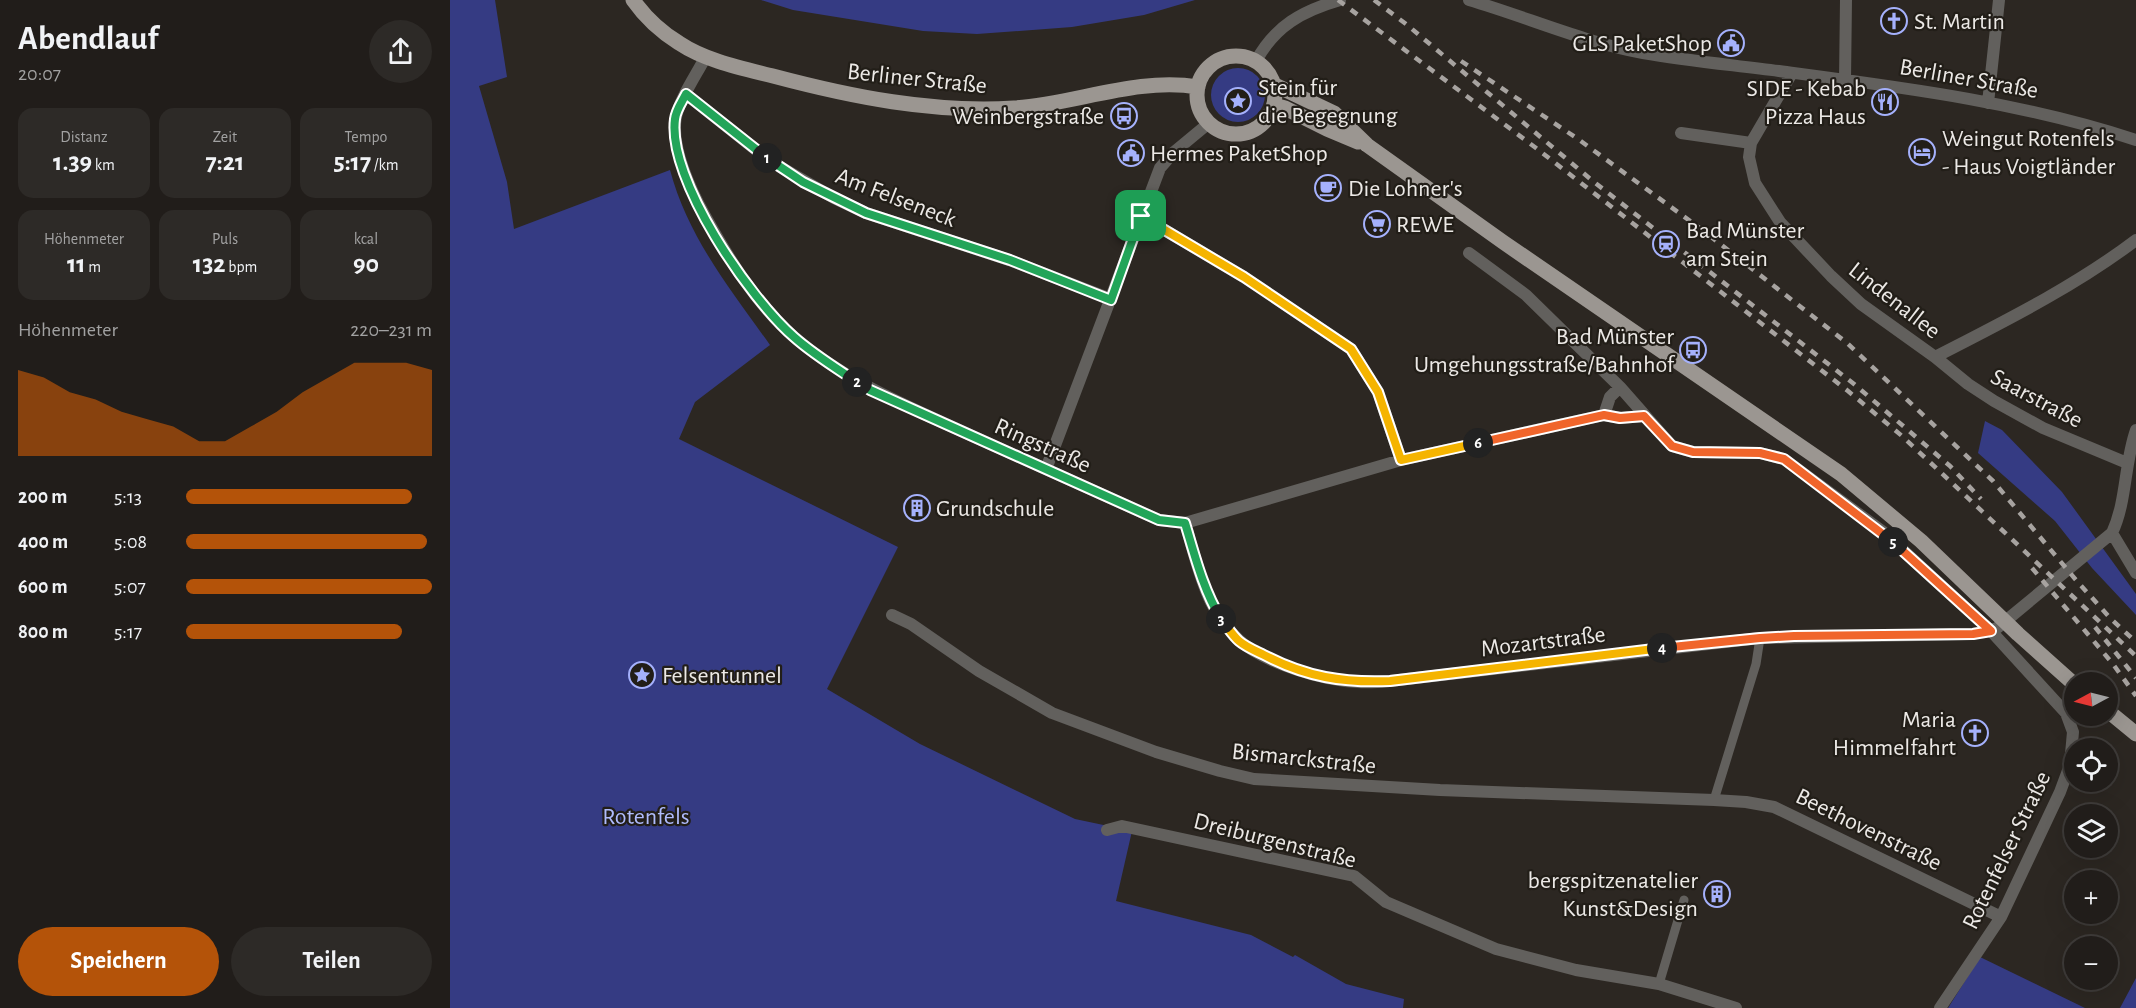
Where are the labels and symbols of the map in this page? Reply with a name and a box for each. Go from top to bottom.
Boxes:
church icon: St. Martin [1879,6,1909,36]
place label: St. Martin [1914,10,2005,34]
public building icon: GLS PaketShop [1716,28,1746,58]
place label: GLS PaketShop [1573,32,1712,56]
street label: Berliner Straße [1898,55,2040,103]
street label: Berliner Straße [846,60,988,98]
place label: Stein für die Begegnung [1258,76,1398,128]
place label: SIDE - Kebab Pizza Haus [1746,77,1866,129]
place icon: Stein für die Begegnung [1223,86,1253,116]
restaurant icon: SIDE - Kebab Pizza Haus [1870,87,1900,117]
bus stop icon: Weinbergstraße [1109,101,1139,131]
place label: Weinbergstraße [952,105,1104,129]
place label: Weingut Rotenfels - Haus Voigtländer [1942,127,2116,179]
hotel icon: Weingut Rotenfels - Haus Voigtländer [1907,137,1937,167]
public building icon: Hermes PaketShop [1116,138,1146,168]
place label: Hermes PaketShop [1150,142,1328,166]
pin: 1 [752,143,782,173]
street label: Am Felseneck [832,164,959,232]
cafe icon: Die Lohner's [1313,173,1343,203]
place label: Die Lohner's [1348,177,1463,201]
pin [1115,190,1166,241]
supermarket icon: REWE [1362,209,1392,239]
place label: REWE [1396,213,1454,237]
place label: Bad Münster am Stein [1686,219,1804,271]
station icon: Bad Münster am Stein [1651,229,1681,259]
street label: Lindenallee [1844,258,1945,344]
place label: Bad Münster Umgehungsstraße/Bahnhof [1414,325,1676,377]
bus stop icon: Bad Münster Umgehungsstraße/Bahnhof [1678,335,1708,365]
street label: Saarstraße [1987,365,2086,433]
pin: 2 [842,367,872,397]
street label: Ringstraße [991,414,1094,478]
pin: 6 [1463,428,1493,458]
building icon: Grundschule [902,493,932,523]
place label: Grundschule [936,497,1054,521]
pin: 5 [1878,527,1908,557]
pin: 3 [1206,604,1236,634]
street label: Mozartstraße [1479,622,1607,662]
pin: 4 [1647,633,1677,663]
place icon: Felsentunnel [627,660,657,690]
place label: Felsentunnel [662,664,782,688]
north arrow [2064,672,2118,726]
place label: Maria Himmelfahrt [1833,708,1956,760]
church icon: Maria Himmelfahrt [1960,718,1990,748]
street label: Bismarckstraße [1231,739,1377,779]
street label: Rotenfelser Straße [1958,768,2055,933]
street label: Beethovenstraße [1792,784,1945,876]
park label: Rotenfels [602,805,690,829]
street label: Dreiburgenstraße [1191,809,1359,873]
place label: bergspitzenatelier Kunst&Design [1528,869,1698,921]
building icon: bergspitzenatelier Kunst&Design [1702,879,1732,909]

